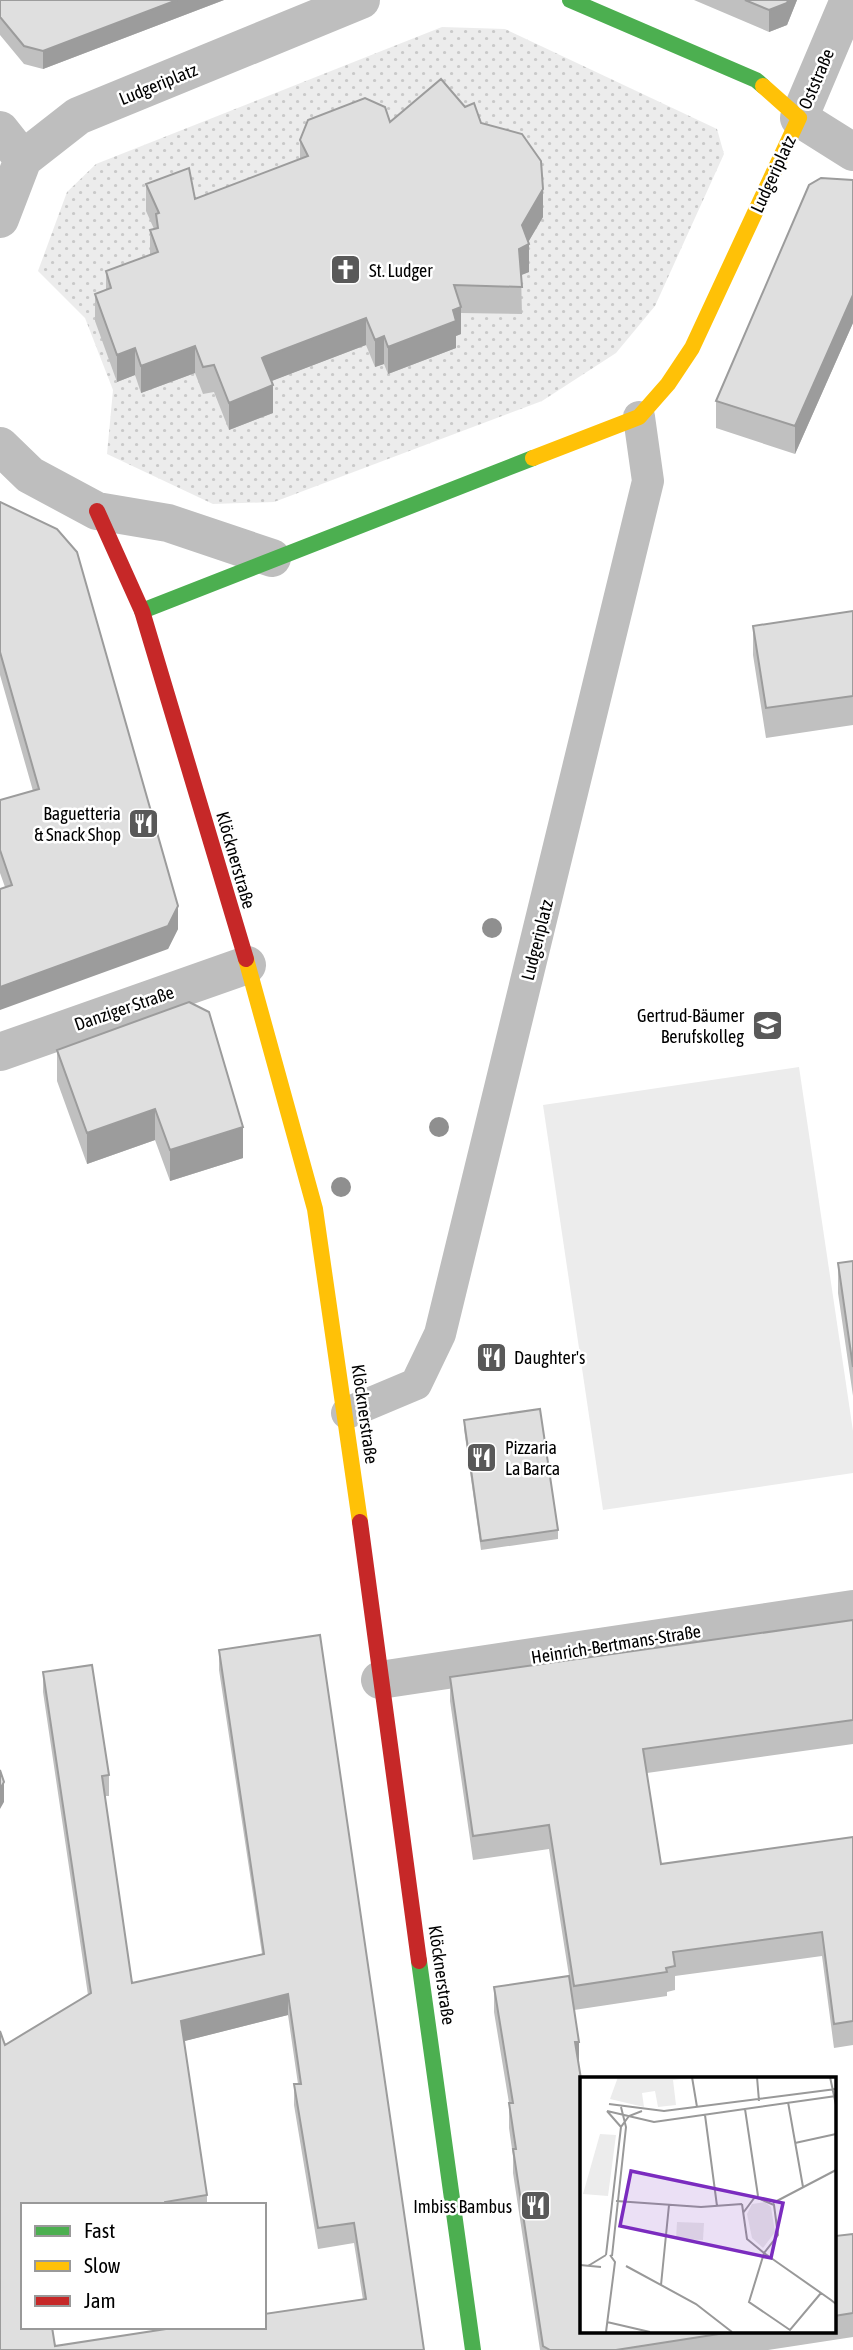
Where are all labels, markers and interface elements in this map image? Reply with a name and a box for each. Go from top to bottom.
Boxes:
street label: Oststraße [794,46,838,112]
street label: Ludgeriplatz [116,59,201,109]
street label: Ludgeriplatz [746,132,800,216]
church icon: St. Ludger [329,253,363,287]
place label: St. Ludger [369,260,433,281]
place label: Baguetteria & Snack Shop [34,803,121,845]
restaurant icon: Baguetteria & Snack Shop [127,806,161,840]
street label: Klöcknerstraße [212,809,260,911]
street label: Ludgeriplatz [517,897,557,983]
street label: Danziger Straße [71,981,177,1035]
place label: Gertrud-Bäumer Berufskolleg [637,1005,745,1047]
school or university icon: Gertrud-Bäumer Berufskolleg [750,1008,784,1042]
restaurant icon: Daughter's [474,1340,508,1374]
place label: Daughter's [514,1347,585,1368]
street label: Klöcknerstraße [348,1363,382,1465]
place label: Pizzaria La Barca [505,1437,560,1479]
restaurant icon: Pizzaria La Barca [465,1440,499,1474]
street label: Heinrich-Bertmans-Straße [530,1620,702,1668]
street label: Klöcknerstraße [425,1924,459,2026]
inset map [580,2077,836,2332]
restaurant icon: Imbiss Bambus [518,2189,552,2223]
place label: Imbiss Bambus [413,2196,512,2217]
legend [21,2203,266,2329]
text: Fast [84,2218,115,2242]
text: Slow [84,2253,121,2277]
text: Jam [84,2288,116,2312]

